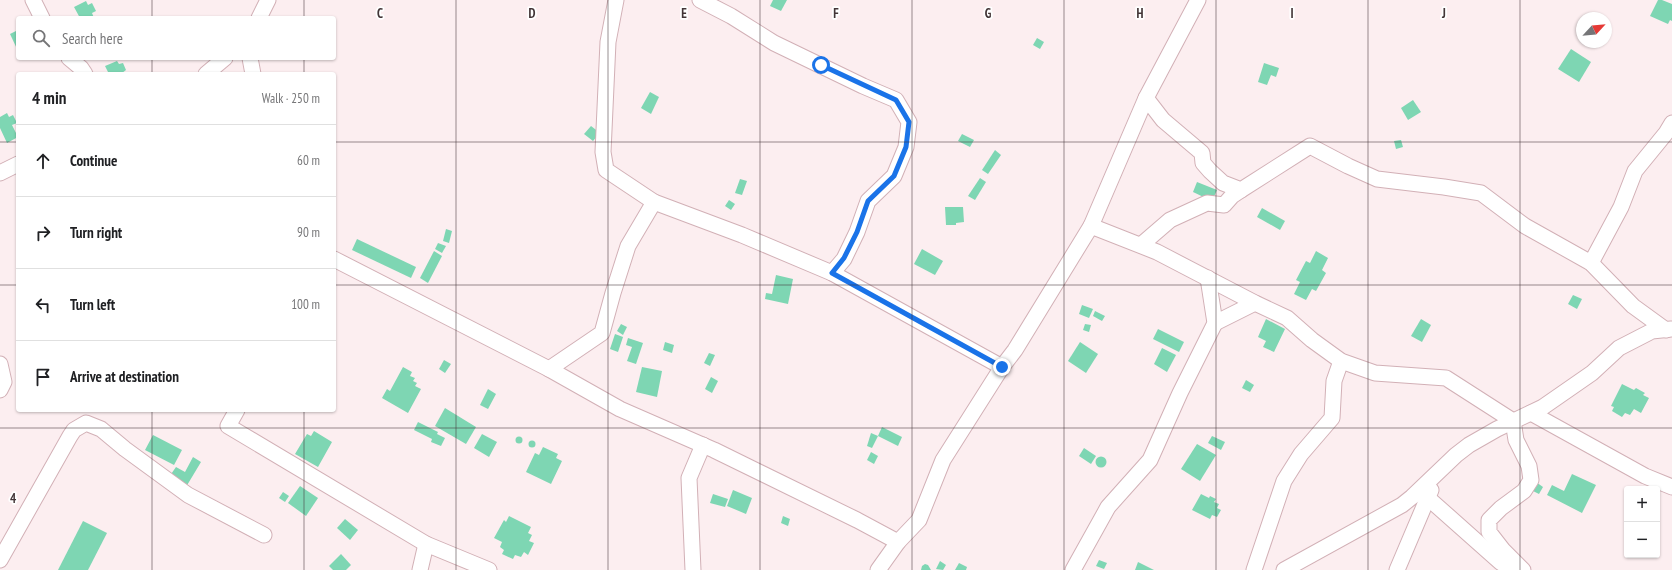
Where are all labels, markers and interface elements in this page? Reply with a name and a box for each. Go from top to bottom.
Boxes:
text: C [377,5,383,22]
text: D [529,5,536,22]
text: E [681,5,687,22]
text: F [833,5,839,22]
text: G [985,5,992,22]
text: H [1137,5,1144,22]
text: I [1290,5,1294,22]
text: J [1441,5,1446,22]
north arrow [1576,12,1612,48]
search box [16,16,336,60]
icon: search [30,27,52,49]
text: Search here [62,29,123,48]
route start [812,56,830,74]
text: 4 min [32,87,66,109]
text: Walk · 250 m [262,90,320,107]
icon: ahead [32,150,54,172]
text: Continue [70,151,117,170]
text: 60 m [297,152,320,169]
icon: right [32,222,54,244]
text: Turn right [70,223,122,242]
text: 90 m [297,224,320,241]
icon: left [32,294,54,316]
text: Turn left [70,295,115,314]
text: 100 m [291,296,320,313]
route end [993,358,1011,376]
icon: arrive [32,366,54,388]
text: Arrive at destination [70,367,179,386]
map controls [1624,486,1660,558]
button: + [1624,486,1660,522]
text: 4 [10,490,17,507]
button: − [1624,522,1660,558]

